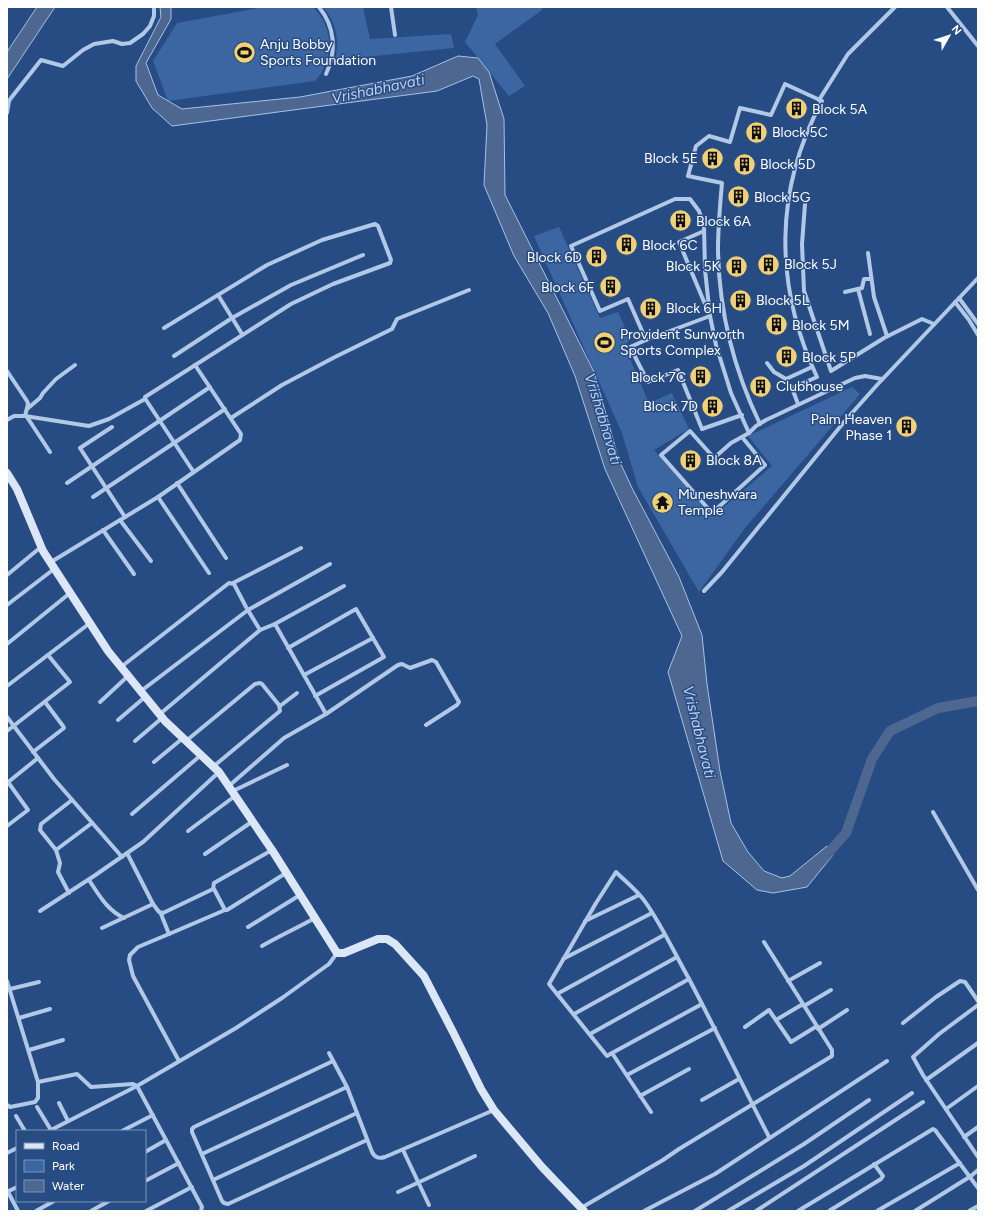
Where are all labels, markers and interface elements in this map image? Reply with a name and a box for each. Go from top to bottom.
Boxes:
north arrow [929,16,969,56]
text: N [949,23,964,37]
place label: Anju Bobby Sports Foundation [260,36,376,69]
sports icon: Anju Bobby Sports Foundation [231,39,257,65]
water label: Vrishabhavati [330,70,427,108]
building icon: Block 5A [783,96,809,122]
place label: Block 5A [812,101,868,118]
building icon: Block 5C [743,119,769,145]
place label: Block 5C [772,124,828,141]
building icon: Block 5E [700,145,726,171]
place label: Block 5E [644,150,698,167]
building icon: Block 5D [732,151,758,177]
place label: Block 5D [760,156,815,173]
building icon: Block 5G [725,184,751,210]
place label: Block 5G [754,189,811,206]
building icon: Block 6A [668,208,694,234]
place label: Block 6A [696,213,751,230]
building icon: Block 6C [613,232,639,258]
place label: Block 6C [642,237,698,254]
building icon: Block 6D [584,244,610,270]
place label: Block 6D [527,249,582,266]
building icon: Block 5J [756,251,782,277]
building icon: Block 5K [723,253,749,279]
place label: Block 5J [784,256,837,273]
place label: Block 5K [666,258,720,275]
building icon: Block 6F [597,274,623,300]
place label: Block 6F [541,279,594,296]
building icon: Block 5L [727,287,753,313]
place label: Block 5L [756,292,810,309]
building icon: Block 6H [638,295,664,321]
place label: Block 6H [666,300,722,317]
building icon: Block 5M [764,312,790,338]
place label: Block 5M [792,317,849,334]
place label: Provident Sunworth Sports Complex [620,326,745,359]
sports icon: Provident Sunworth Sports Complex [591,329,617,355]
building icon: Block 5P [774,344,800,370]
place label: Block 5P [802,349,856,366]
building icon: Block 7C [688,364,714,390]
place label: Block 7C [631,369,686,386]
water label: Vrishabhavati [581,371,626,467]
building icon: Clubhouse [747,373,773,399]
place label: Clubhouse [776,378,843,395]
building icon: Block 7D [700,393,726,419]
place label: Block 7D [643,398,698,415]
place label: Palm Heaven Phase 1 [811,411,892,444]
building icon: Palm Heaven Phase 1 [894,414,920,440]
building icon: Block 8A [678,447,704,473]
place label: Block 8A [706,452,762,469]
place label: Muneshwara Temple [678,486,757,519]
temple icon: Muneshwara Temple [650,489,676,515]
water label: Vrishabhavati [679,684,719,781]
legend [16,1130,146,1202]
text: Road [52,1139,80,1153]
text: Park [52,1159,75,1173]
text: Water [52,1179,84,1193]

